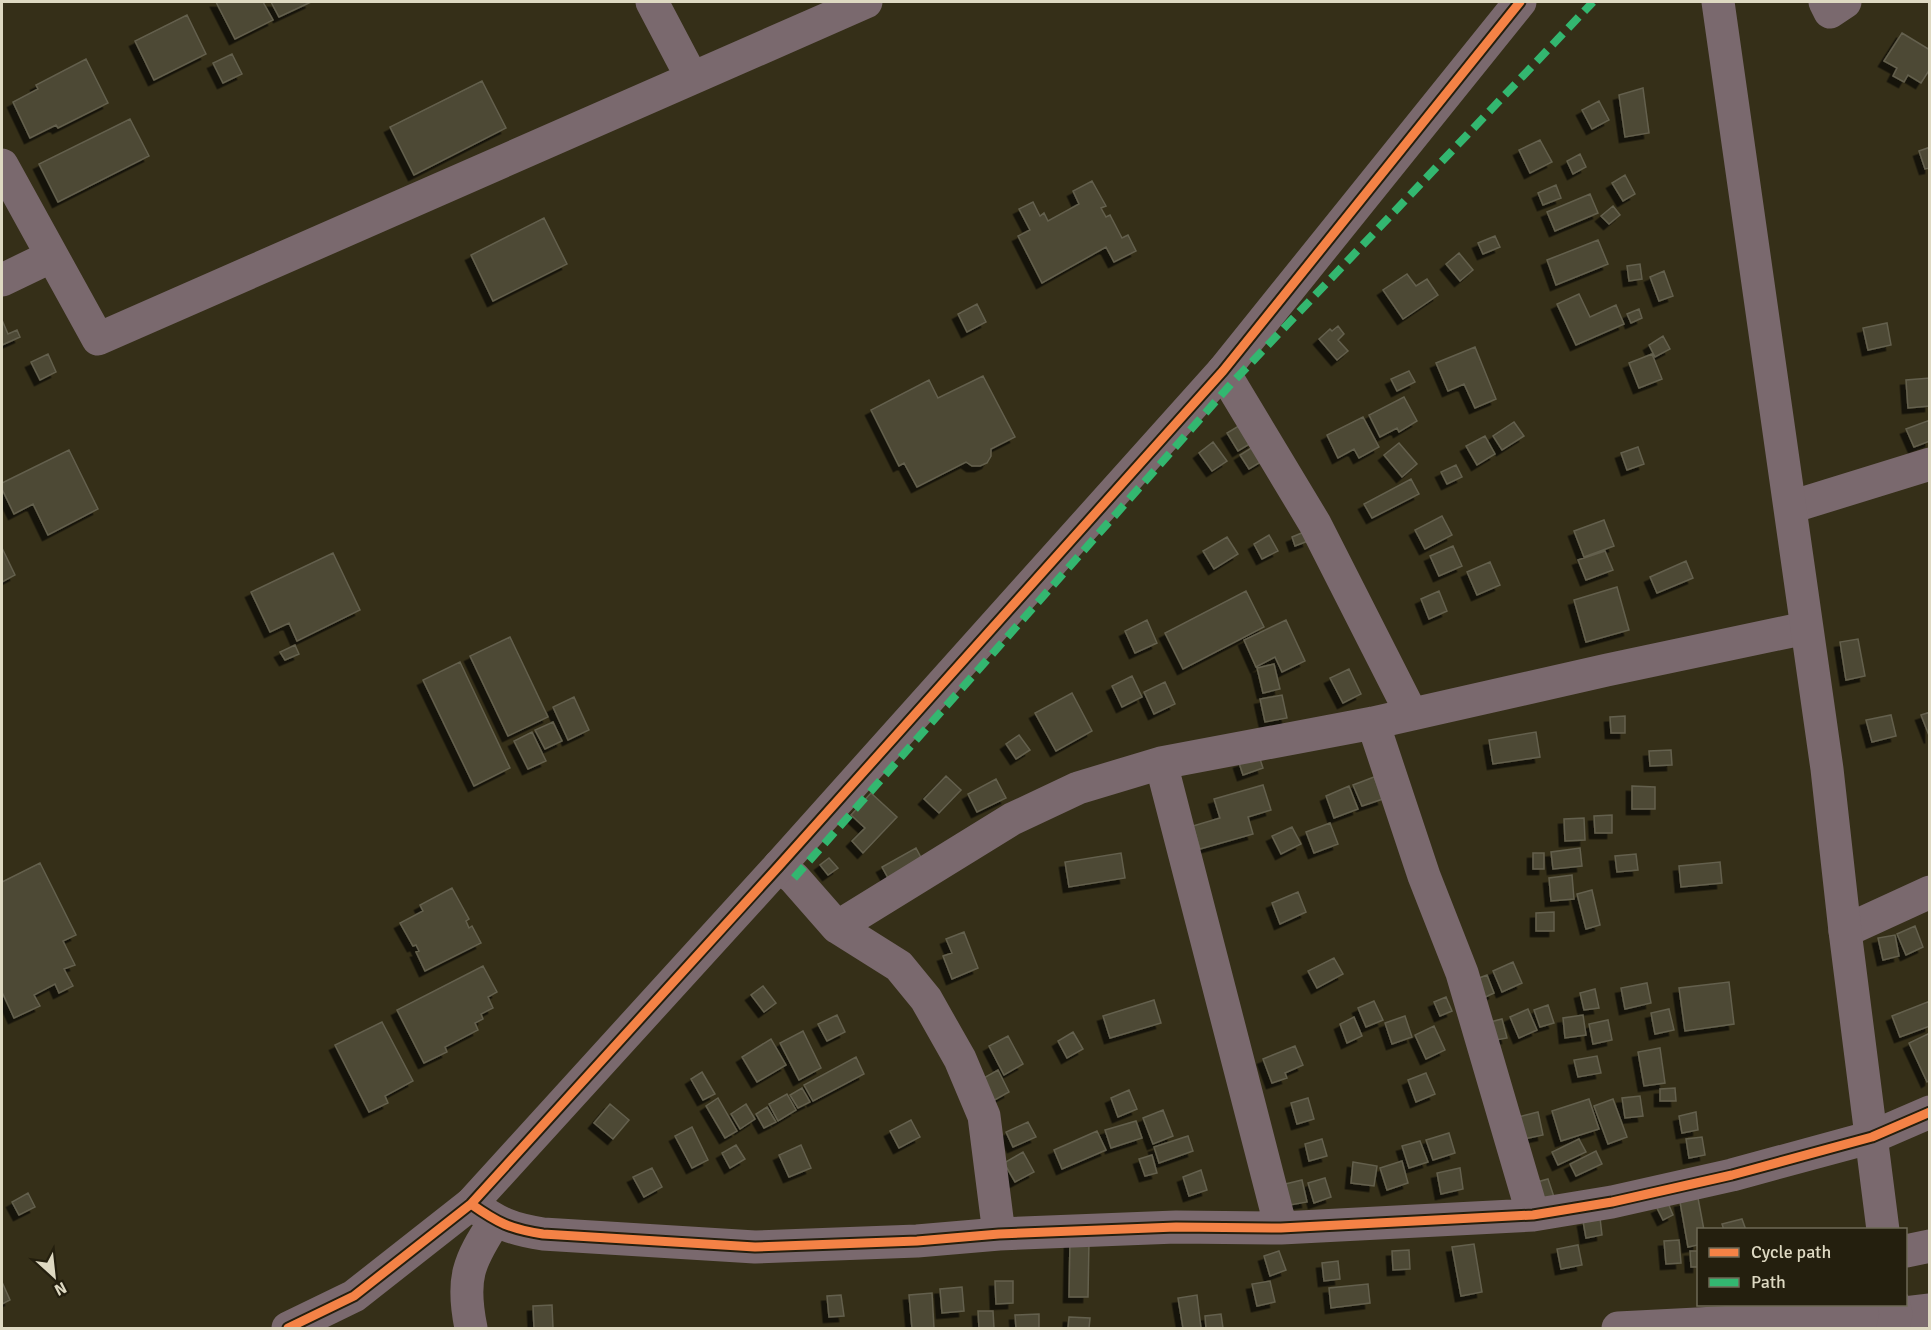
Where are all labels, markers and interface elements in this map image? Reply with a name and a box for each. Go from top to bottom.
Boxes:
legend [1697,1228,1907,1306]
text: Cycle path [1751,1241,1831,1263]
north arrow [24,1246,84,1306]
text: Path [1751,1271,1786,1293]
text: N [51,1277,70,1300]

